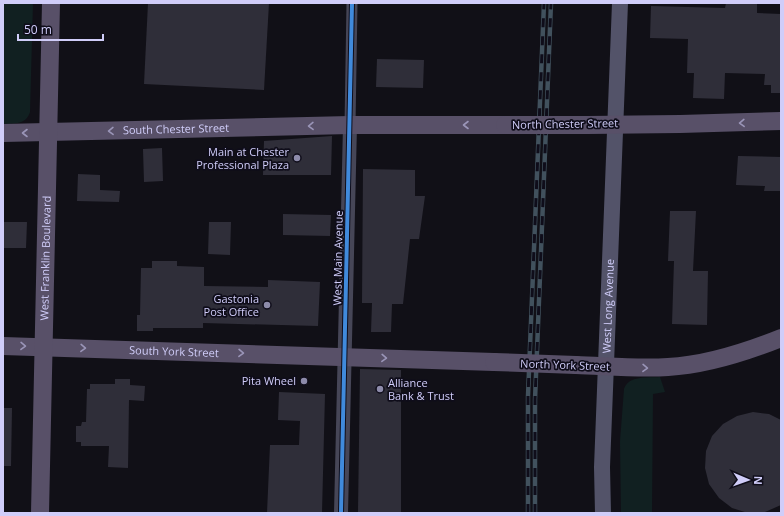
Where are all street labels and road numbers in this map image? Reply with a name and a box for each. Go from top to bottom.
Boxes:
street label: North Chester Street [512,115,618,132]
street label: South Chester Street [123,120,229,137]
street label: West Franklin Boulevard [36,196,54,321]
street label: West Main Avenue [329,210,346,306]
street label: West Long Avenue [598,259,617,354]
street label: South York Street [129,342,219,360]
street label: North York Street [520,355,610,374]

